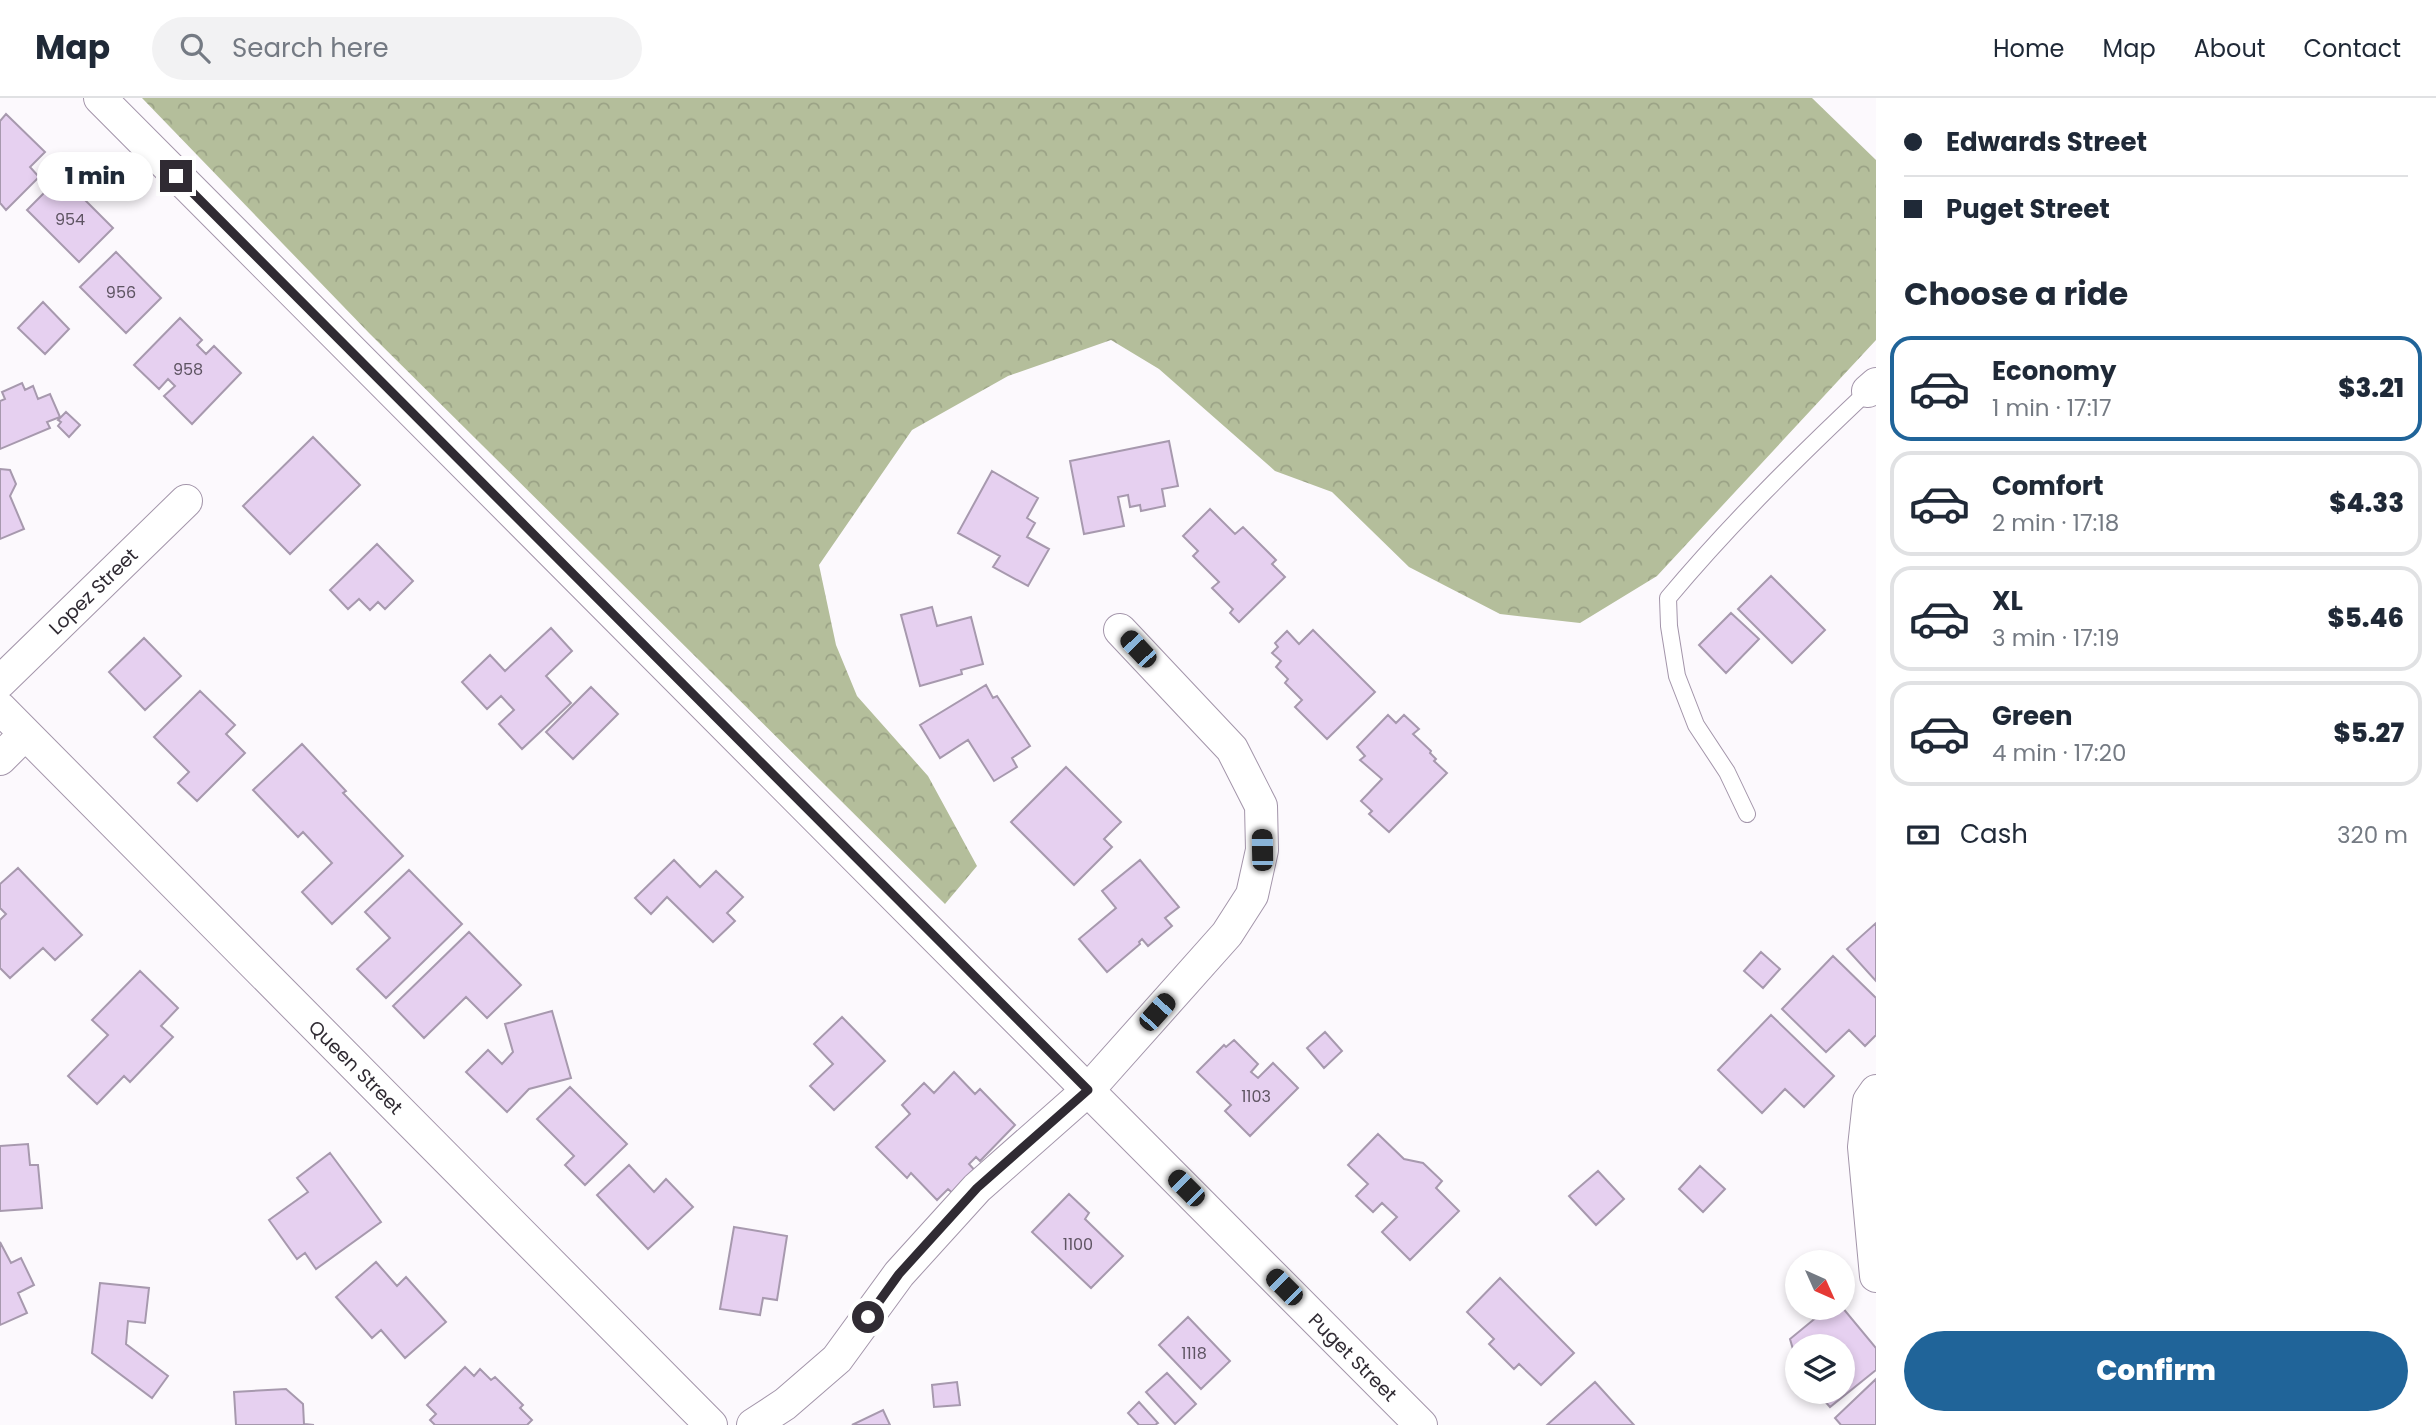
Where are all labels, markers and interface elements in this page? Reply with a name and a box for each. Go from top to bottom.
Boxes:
search box [152,17,642,80]
text: Map [35,24,110,71]
icon: search [176,29,214,67]
text: Search here [232,30,389,66]
text: Home [1993,32,2065,65]
text: Map [2103,32,2156,65]
text: About [2194,32,2265,65]
text: Contact [2303,32,2401,65]
text: Edwards Street [1946,124,2147,160]
callout: 1 min [36,152,152,200]
text: 1 min [65,160,125,192]
route end [160,160,192,192]
text: Puget Street [1946,191,2110,227]
house number: 954 [55,208,85,231]
text: Choose a ride [1904,271,2128,316]
house number: 956 [106,281,136,304]
text: Economy [1992,353,2116,389]
icon: car [1908,357,1971,420]
house number: 958 [173,358,203,381]
text: $3.21 [2338,370,2404,406]
text: 1 min · 17:17 [1992,392,2111,424]
text: Comfort [1992,468,2104,504]
icon: car [1908,472,1971,535]
text: $4.33 [2329,485,2404,521]
text: 2 min · 17:18 [1992,507,2119,539]
street label: Lopez Street [43,542,144,641]
text: XL [1992,583,2023,619]
icon: car [1908,587,1971,650]
text: $5.46 [2327,600,2404,636]
text: 3 min · 17:19 [1992,622,2120,654]
car [1116,626,1161,672]
text: Green [1992,698,2073,734]
icon: car [1908,702,1971,765]
text: $5.27 [2334,715,2404,751]
text: 4 min · 17:20 [1992,737,2126,769]
icon: cash [1904,816,1942,854]
text: Cash [1960,816,2028,852]
text: 320 m [2337,819,2408,851]
car [1252,829,1273,871]
car [1136,989,1179,1035]
street label: Queen Street [302,1014,409,1121]
house number: 1103 [1241,1085,1271,1108]
car [1164,1166,1209,1210]
house number: 1100 [1063,1233,1093,1256]
north arrow [1785,1250,1855,1320]
map controls [1785,1250,1855,1404]
car [1262,1265,1307,1309]
route start [852,1301,884,1333]
street label: Puget Street [1302,1307,1403,1408]
button: Confirm [1904,1331,2408,1411]
button: layers [1785,1334,1855,1404]
house number: 1118 [1181,1342,1207,1365]

